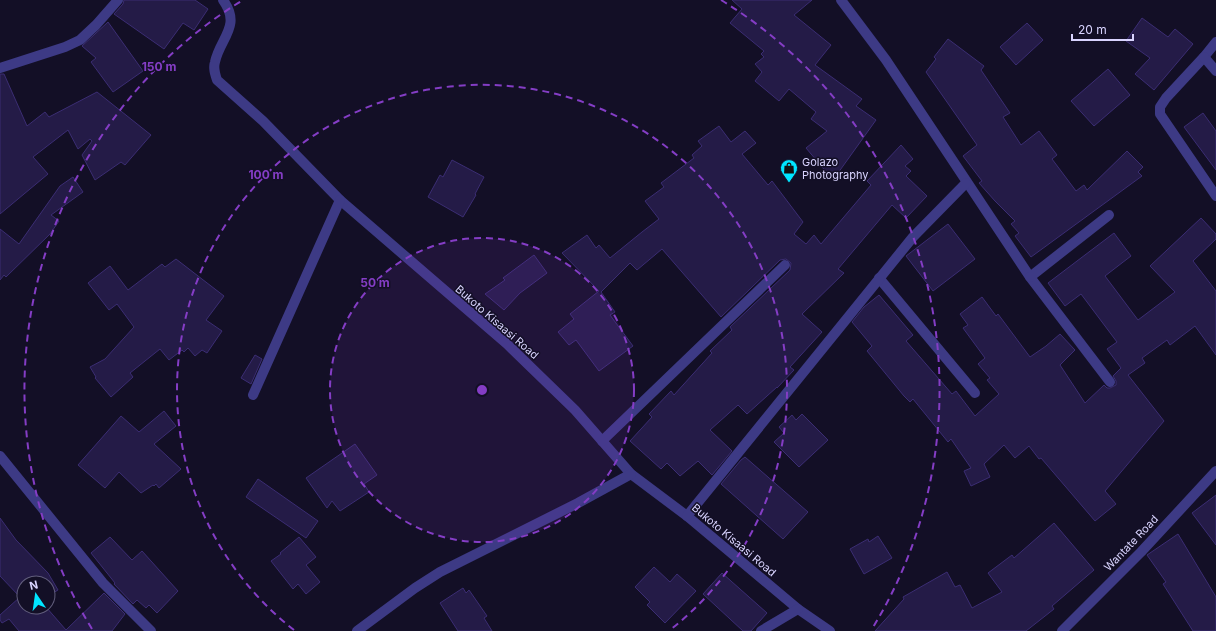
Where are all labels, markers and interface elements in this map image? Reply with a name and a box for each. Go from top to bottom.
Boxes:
scale bar [1072,16,1133,42]
text: 20 m [1078,22,1107,37]
text: 150 m [142,59,176,74]
place label: Golazo Photography [802,155,869,182]
shop icon: Golazo Photography [779,158,799,183]
text: 100 m [248,167,284,182]
text: 50 m [360,275,390,290]
street label: Bukoto Kisaasi Road [452,282,542,362]
centre of rings [475,383,489,397]
street label: Bukoto Kisaasi Road [689,501,779,579]
street label: Wantate Road [1101,512,1161,574]
north arrow [16,575,56,615]
text: N [28,577,39,593]

